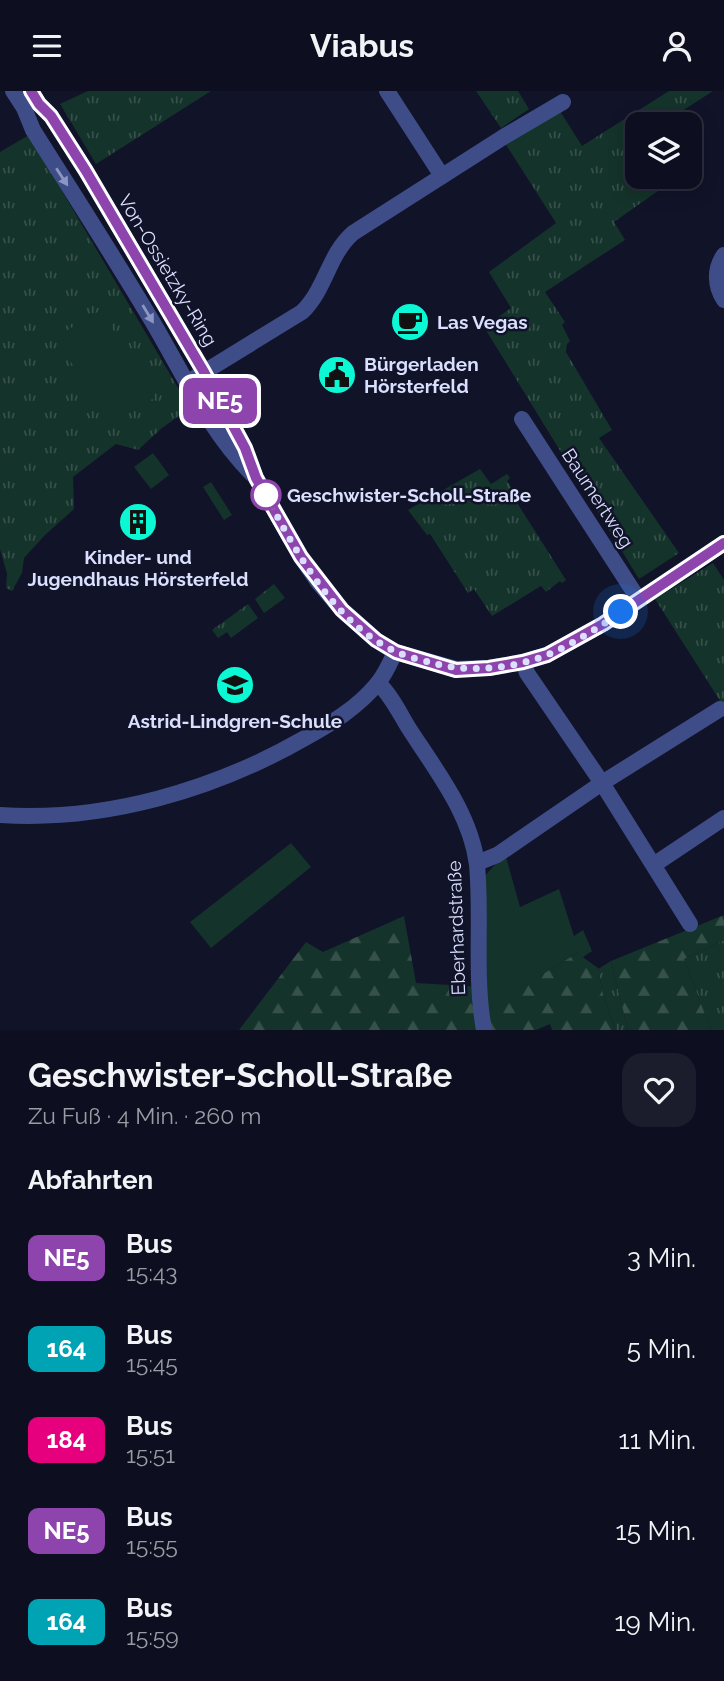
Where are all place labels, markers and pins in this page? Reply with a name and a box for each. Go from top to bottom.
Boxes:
cafe icon: Las Vegas [389,301,431,343]
place label: Las Vegas [437,311,528,333]
place label: Bürgerladen Hörsterfeld [364,353,479,397]
public building icon: Bürgerladen Hörsterfeld [316,354,358,396]
marker: Geschwister-Scholl-Straße [251,480,281,510]
place label: Geschwister-Scholl-Straße [287,484,531,506]
building icon: Kinder- und Jugendhaus Hörsterfeld [117,501,159,543]
place label: Kinder- und Jugendhaus Hörsterfeld [28,546,248,590]
school or university icon: Astrid-Lindgren-Schule [214,664,256,706]
place label: Astrid-Lindgren-Schule [128,710,342,732]

